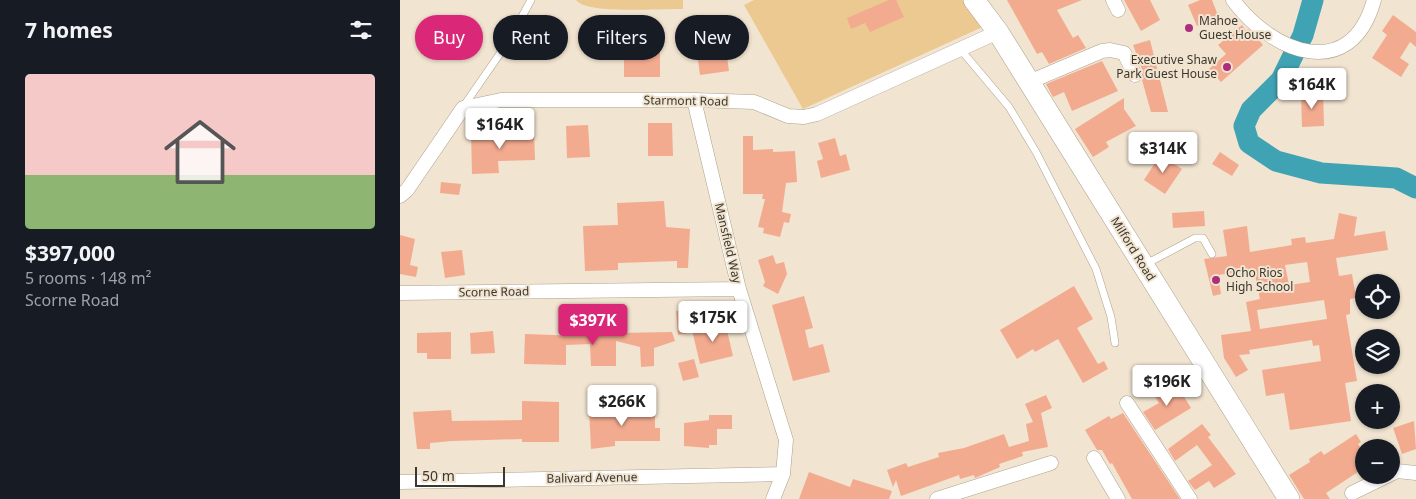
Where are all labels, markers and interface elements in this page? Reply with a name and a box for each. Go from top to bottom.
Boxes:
place label: Mahoe Guest House [1199,12,1271,43]
chip: Buy [415,15,483,60]
chip: Rent [493,15,568,60]
chip: Filters [578,15,665,60]
chip: New [675,15,749,60]
text: 7 homes [25,16,113,44]
icon: filters [347,16,375,44]
marker: Mahoe Guest House [1183,22,1195,34]
place label: Executive Shaw Park Guest House [1116,51,1218,82]
marker: Executive Shaw Park Guest House [1221,61,1233,73]
pin: $164K [1277,68,1347,110]
text: $164K [1288,73,1336,95]
street label: Starmont Road [643,91,729,110]
icon: home [155,107,245,197]
pin: $164K [465,108,535,150]
text: $164K [476,113,524,135]
pin: $314K [1128,132,1198,174]
text: $314K [1139,137,1187,159]
street label: Mansfield Way [711,201,746,286]
street label: Milford Road [1107,213,1160,284]
text: $397,000 [25,239,115,267]
place label: Ocho Rios High School [1226,264,1293,295]
text: 5 rooms · 148 m² [25,267,151,289]
marker: Ocho Rios High School [1210,274,1222,286]
map controls [1355,274,1400,484]
button: locate [1355,274,1400,319]
street label: Scorne Road [458,282,529,301]
text: Scorne Road [25,289,119,311]
pin: $175K [678,300,748,343]
pin: $397K [558,304,628,346]
text: $175K [689,306,737,328]
text: $397K [569,309,617,331]
button: layers [1355,329,1400,374]
pin: $196K [1132,364,1202,407]
text: $196K [1143,370,1191,392]
pin: $266K [587,384,657,427]
button: + [1355,384,1400,429]
text: $266K [598,390,646,412]
button: − [1355,439,1400,484]
scale bar [415,464,505,487]
text: 50 m [422,466,455,485]
street label: Balivard Avenue [546,468,638,487]

